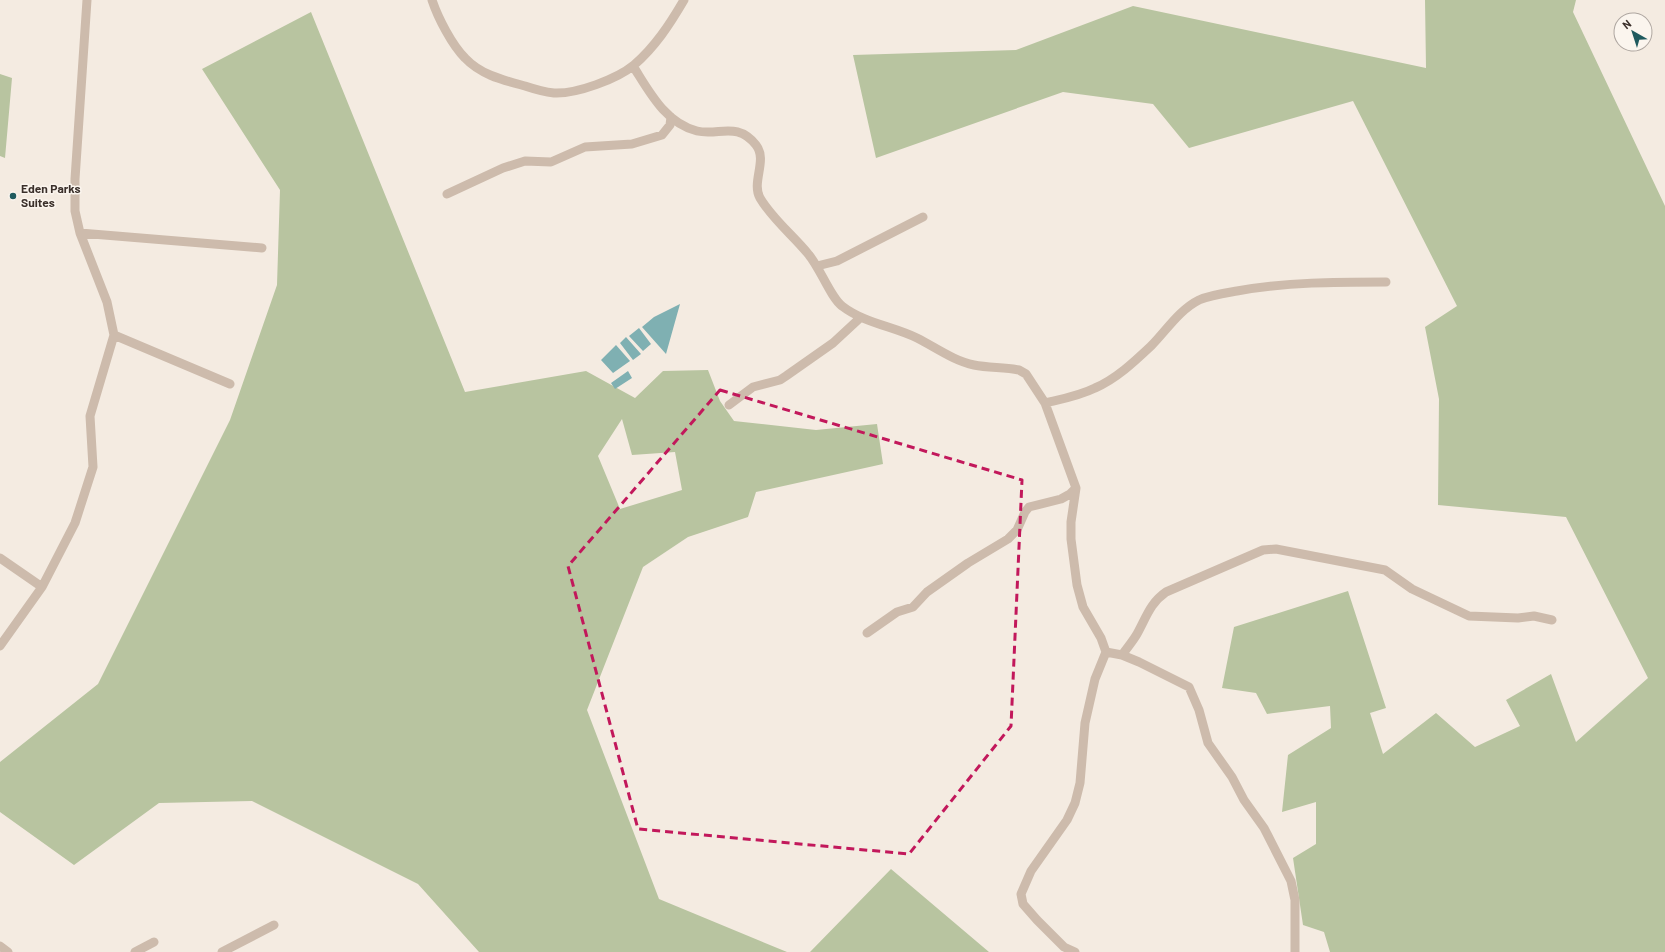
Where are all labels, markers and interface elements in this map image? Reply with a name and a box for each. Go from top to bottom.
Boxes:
north arrow [1613,12,1653,52]
text: N [1619,16,1633,31]
place label: Eden Parks Suites [21,181,81,209]
marker: Eden Parks Suites [8,191,18,201]

